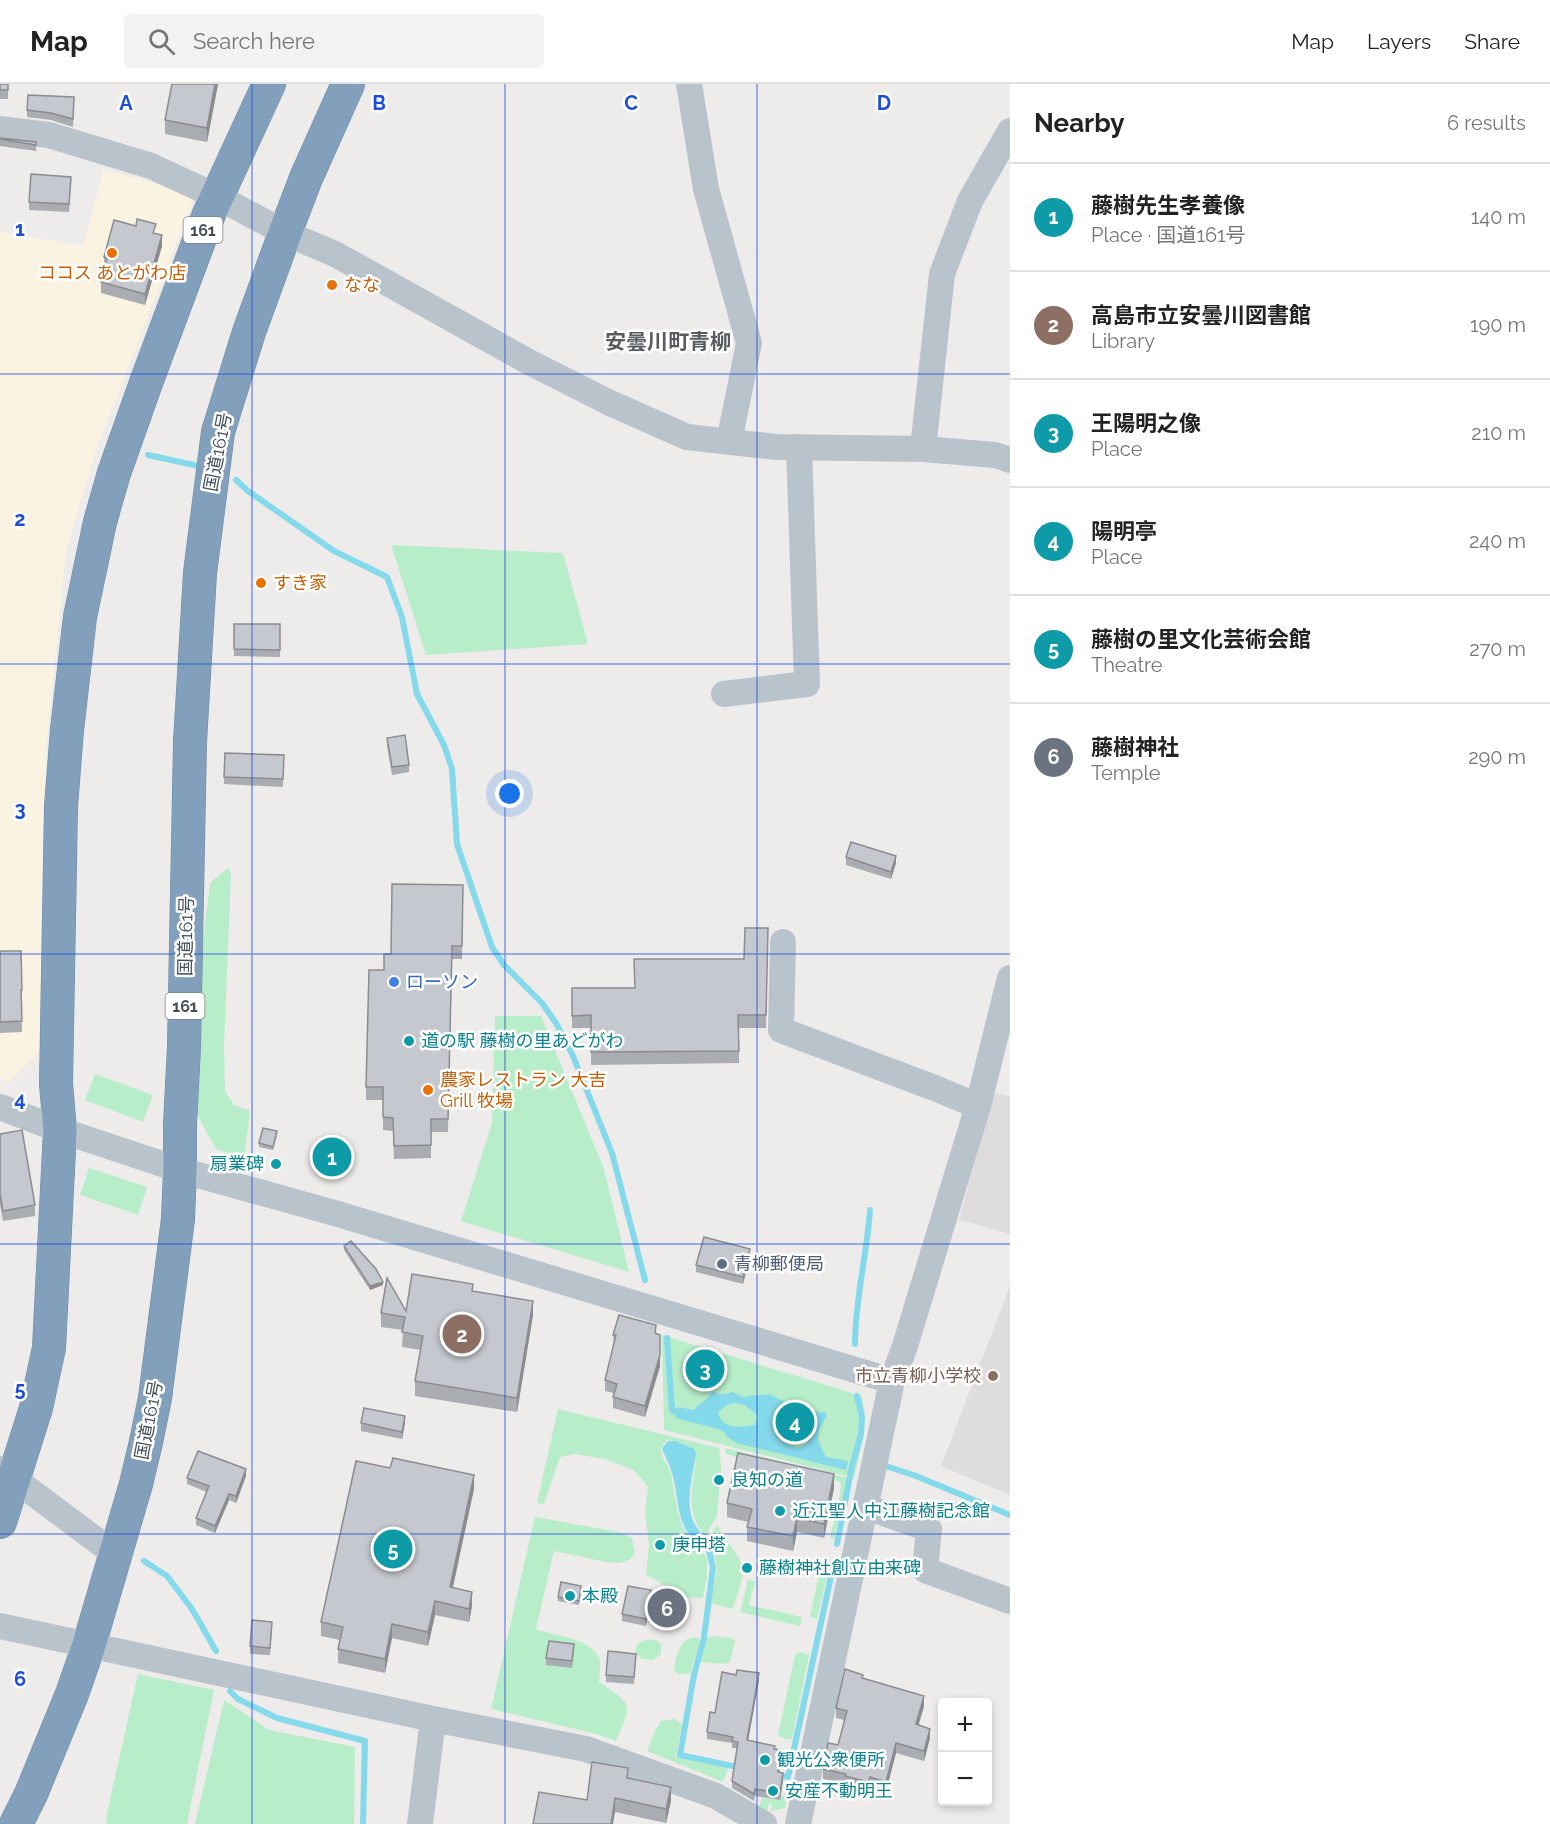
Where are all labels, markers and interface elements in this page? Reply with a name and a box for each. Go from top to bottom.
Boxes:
search box [124,14,544,68]
text: Map [30,25,88,58]
icon: search [145,25,178,58]
text: Search here [193,28,315,54]
text: Map [1291,29,1334,54]
text: Layers [1367,29,1431,54]
text: Share [1464,29,1520,54]
text: A [119,91,133,115]
text: B [372,91,386,115]
text: C [624,91,638,115]
text: D [877,91,891,115]
text: Nearby [1034,108,1124,138]
text: 6 results [1447,111,1526,135]
text: 藤樹先生孝養像 [1091,192,1245,218]
text: 1 [1049,205,1058,229]
text: 140 m [1471,205,1526,229]
text: 1 [15,217,25,241]
road number: 161 [184,217,222,243]
text: Place · 国道161号 [1091,223,1246,247]
marker: ココス あとがわ店 [105,246,119,260]
place label: ココス あとがわ店 [38,262,186,283]
place label: なな [344,274,380,295]
marker: なな [325,278,339,292]
text: 高島市立安曇川図書館 [1091,302,1311,328]
text: 2 [1048,313,1059,337]
text: 190 m [1470,313,1526,337]
district label: 安曇川町青柳 [605,329,731,354]
text: Library [1091,329,1155,353]
text: 王陽明之像 [1091,410,1201,436]
street label: 国道161号 [200,411,235,493]
text: 3 [1048,421,1059,445]
text: 210 m [1471,421,1526,445]
text: Place [1091,437,1142,461]
text: 2 [14,507,26,531]
text: 陽明亭 [1091,518,1157,544]
text: 4 [1048,529,1059,553]
text: 240 m [1469,529,1526,553]
text: Place [1091,545,1142,569]
place label: すき家 [273,572,327,593]
marker: すき家 [254,576,268,590]
text: 藤樹の里文化芸術会館 [1091,626,1311,652]
text: 5 [1048,637,1059,661]
text: 270 m [1469,637,1526,661]
text: Theatre [1091,653,1163,677]
text: 藤樹神社 [1091,734,1179,760]
text: 6 [1047,745,1060,769]
text: 290 m [1468,745,1526,769]
text: Temple [1091,761,1161,785]
your location [495,779,524,808]
text: 3 [14,797,26,821]
street label: 国道161号 [174,896,197,976]
place label: ローソン [406,971,478,992]
marker: ローソン [387,975,401,989]
road number: 161 [166,993,204,1019]
place label: 道の駅 藤樹の里あどがわ [421,1030,624,1051]
marker: 道の駅 藤樹の里あどがわ [402,1034,416,1048]
place label: 農家レストラン 大吉 Grill 牧場 [440,1069,607,1111]
marker: 農家レストラン 大吉 Grill 牧場 [421,1083,435,1097]
text: 4 [14,1087,26,1111]
pin: 1 [312,1134,352,1180]
place label: 扇業碑 [210,1153,264,1174]
marker: 扇業碑 [269,1157,283,1171]
place label: 青柳郵便局 [734,1253,824,1274]
marker: 青柳郵便局 [715,1257,729,1271]
pin: 2 [442,1312,482,1356]
pin: 3 [686,1346,724,1392]
place label: 市立青柳小学校 [855,1365,981,1386]
marker: 市立青柳小学校 [986,1369,1000,1383]
text: 5 [14,1377,26,1401]
street label: 国道161号 [131,1379,166,1461]
pin: 4 [776,1400,814,1444]
place label: 良知の道 [731,1469,803,1490]
marker: 良知の道 [712,1473,726,1487]
place label: 近江聖人中江藤樹記念館 [792,1500,990,1521]
marker: 近江聖人中江藤樹記念館 [773,1504,787,1518]
pin: 5 [374,1526,412,1572]
place label: 庚申塔 [672,1534,726,1555]
marker: 庚申塔 [653,1538,667,1552]
place label: 藤樹神社創立由来碑 [759,1557,921,1578]
marker: 藤樹神社創立由来碑 [740,1561,754,1575]
place label: 本殿 [582,1585,618,1606]
pin: 6 [648,1586,686,1630]
marker: 本殿 [563,1589,577,1603]
text: 6 [14,1667,26,1691]
map controls [938,1698,992,1806]
button: + [938,1698,992,1752]
place label: 観光公衆便所 [777,1749,885,1770]
button: − [938,1752,992,1806]
marker: 観光公衆便所 [758,1753,772,1767]
place label: 安産不動明王 [785,1780,893,1801]
marker: 安産不動明王 [766,1784,780,1798]

